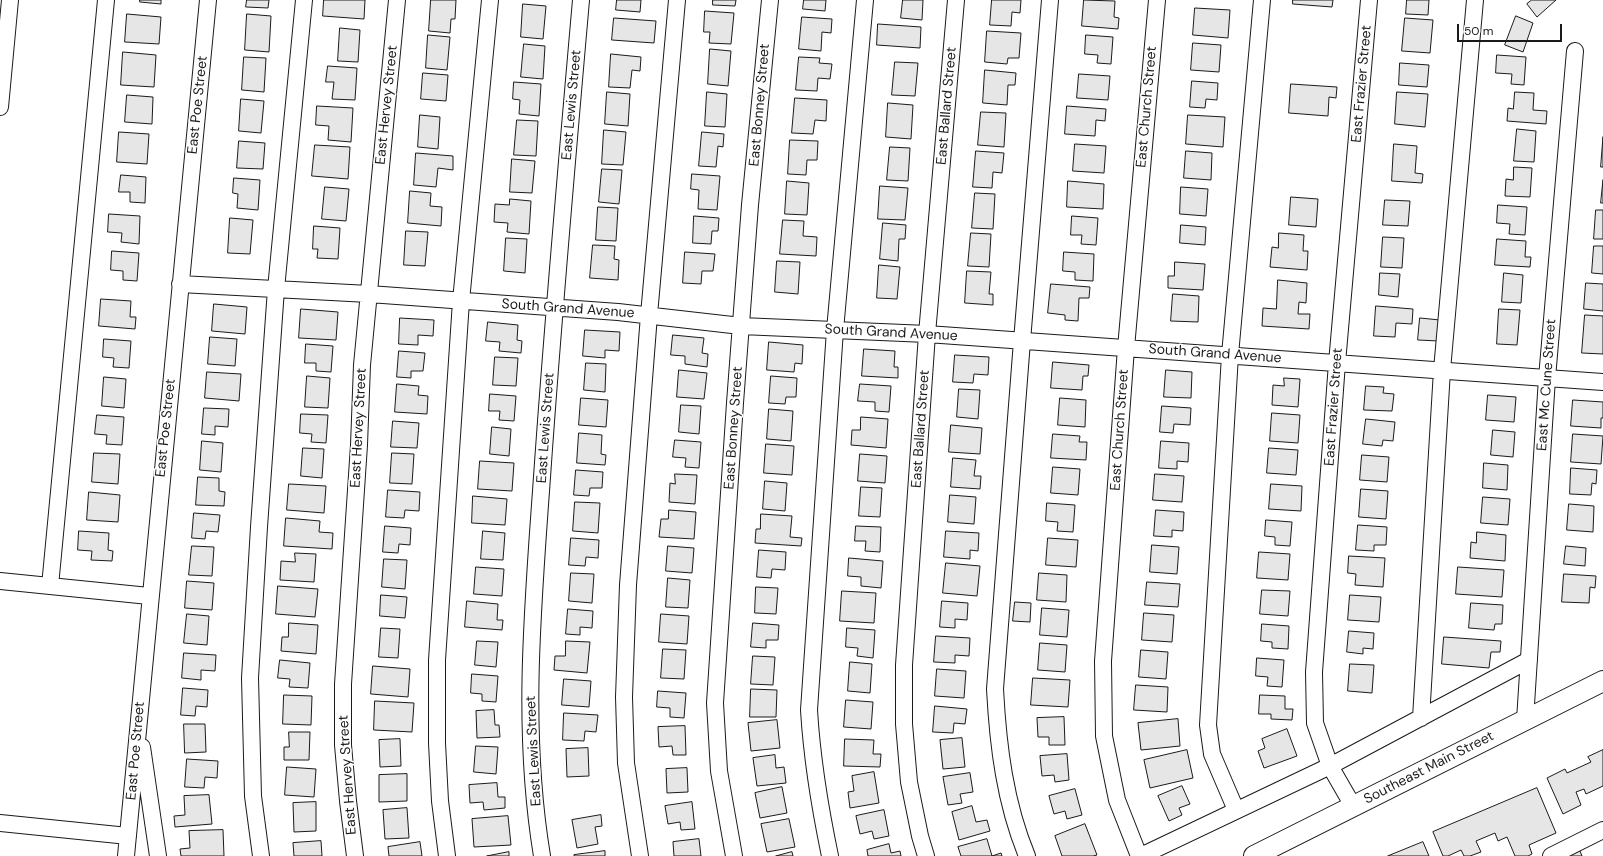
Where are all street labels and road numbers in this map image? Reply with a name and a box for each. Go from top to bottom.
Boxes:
street label: East Frazier Street [1348,24,1376,144]
street label: East Bonney Street [746,43,774,167]
street label: East Hervey Street [372,44,402,166]
street label: East Ballard Street [933,46,961,166]
street label: East Church Street [1133,46,1161,168]
street label: East Lewis Street [559,49,585,161]
street label: East Poe Street [184,55,212,155]
street label: South Grand Avenue [501,296,635,322]
street label: East Mc Cune Street [1534,318,1560,452]
street label: South Grand Avenue [824,321,958,345]
street label: South Grand Avenue [1148,341,1282,367]
street label: East Frazier Street [1322,348,1346,466]
street label: East Bonney Street [721,366,747,490]
street label: East Hervey Street [347,368,371,488]
street label: East Ballard Street [908,369,934,489]
street label: East Church Street [1107,369,1133,491]
street label: East Lewis Street [534,372,558,484]
street label: East Poe Street [152,378,180,478]
street label: East Lewis Street [523,695,545,807]
street label: East Poe Street [123,701,149,801]
street label: East Hervey Street [335,715,361,835]
street label: Southeast Main Street [1361,728,1497,808]

